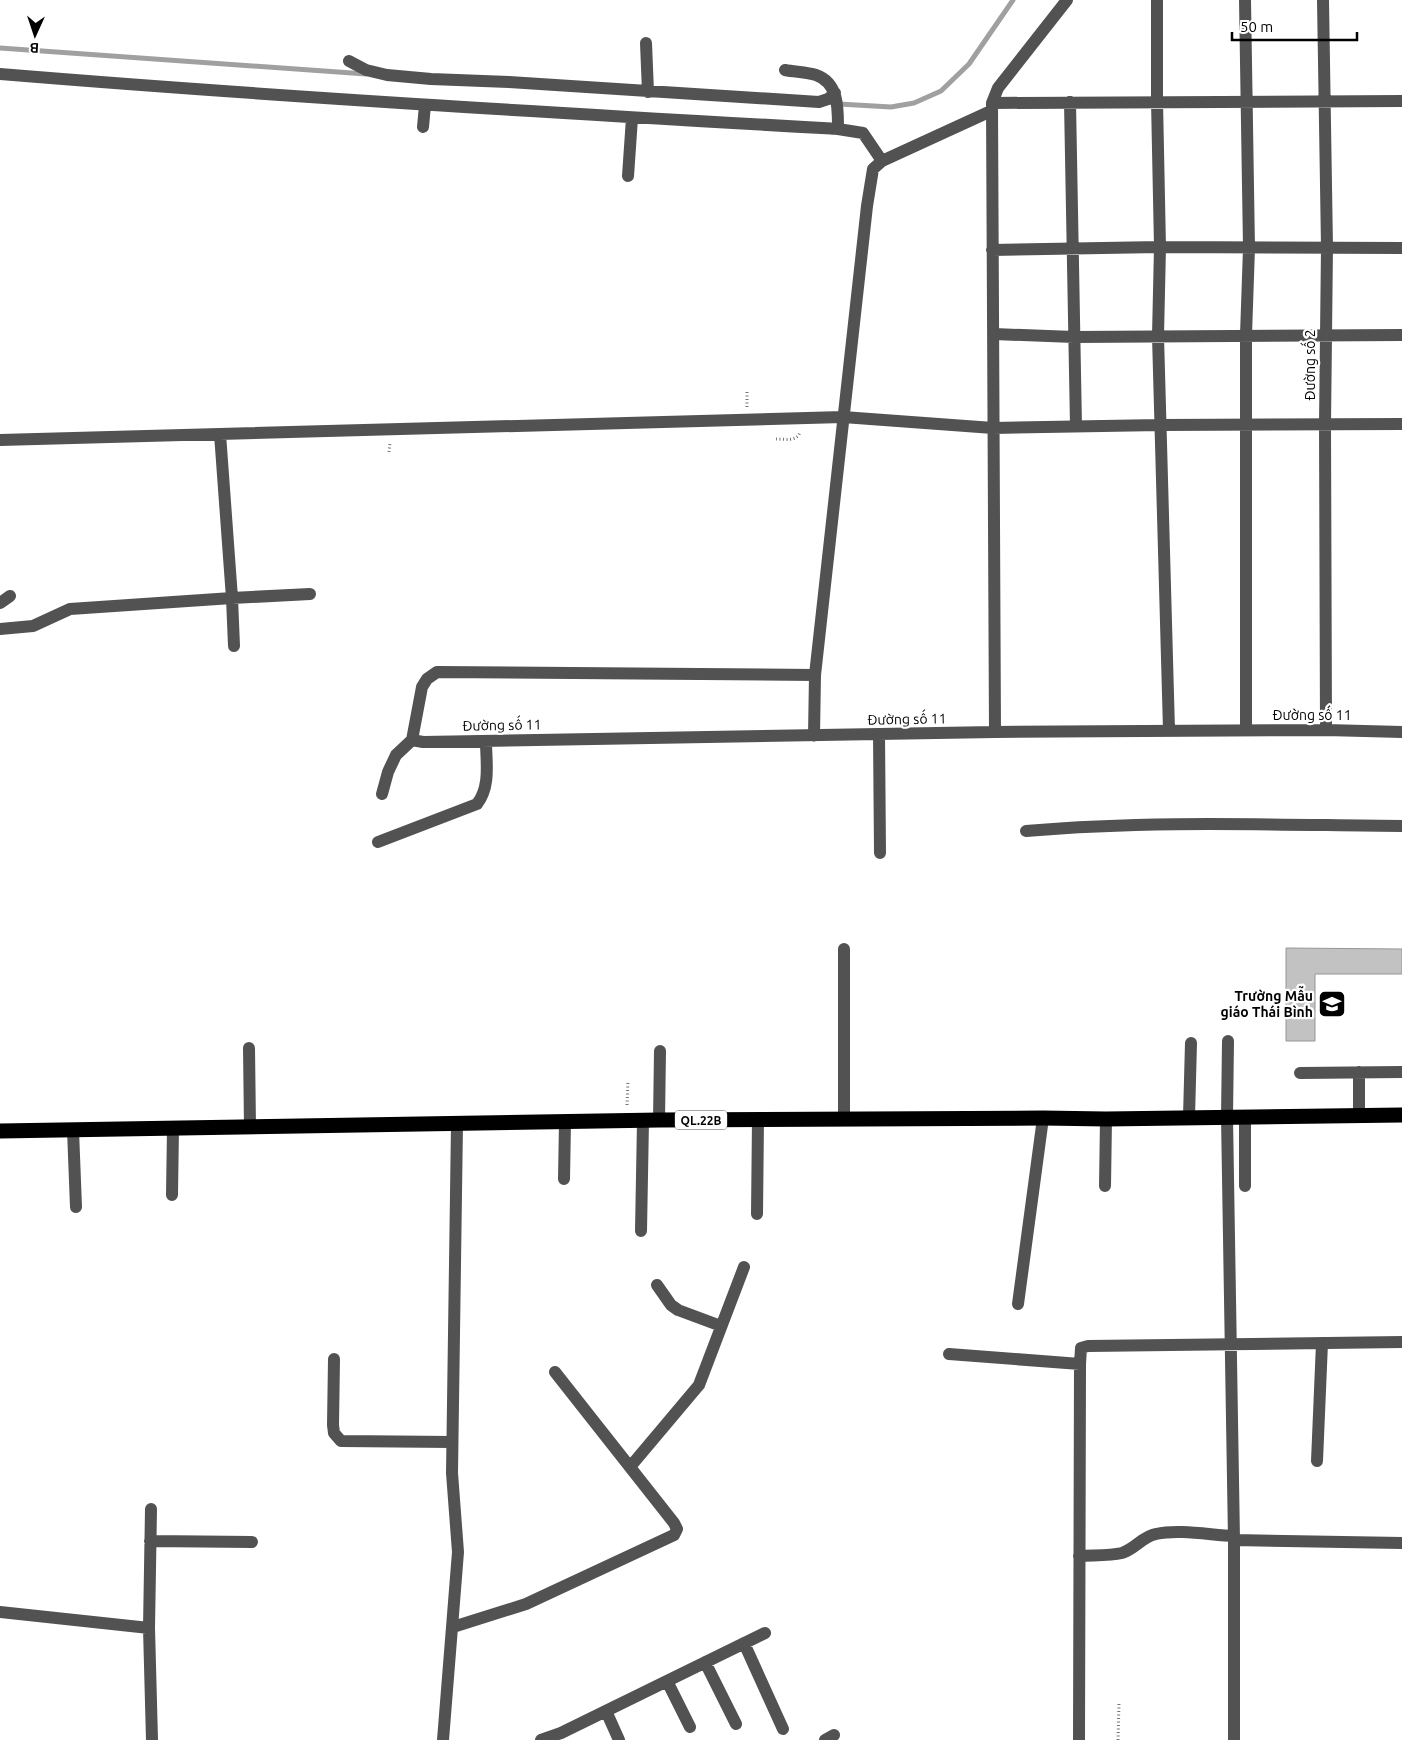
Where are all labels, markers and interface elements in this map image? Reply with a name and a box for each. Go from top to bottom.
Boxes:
north arrow [10,10,60,60]
scale bar [1232,10,1357,42]
text: 50 m [1240,18,1273,35]
text: B [29,40,39,56]
street label: Đường số 2 [1300,329,1318,401]
street label: Đường số 11 [1272,705,1352,723]
street label: Đường số 11 [867,708,947,728]
street label: Đường số 11 [462,714,542,734]
place label: Trường Mẫu giáo Thái Bình [1221,985,1313,1020]
school or university icon: Trường Mẫu giáo Thái Bình [1317,989,1347,1019]
road number: QL.22B [675,1110,727,1130]

